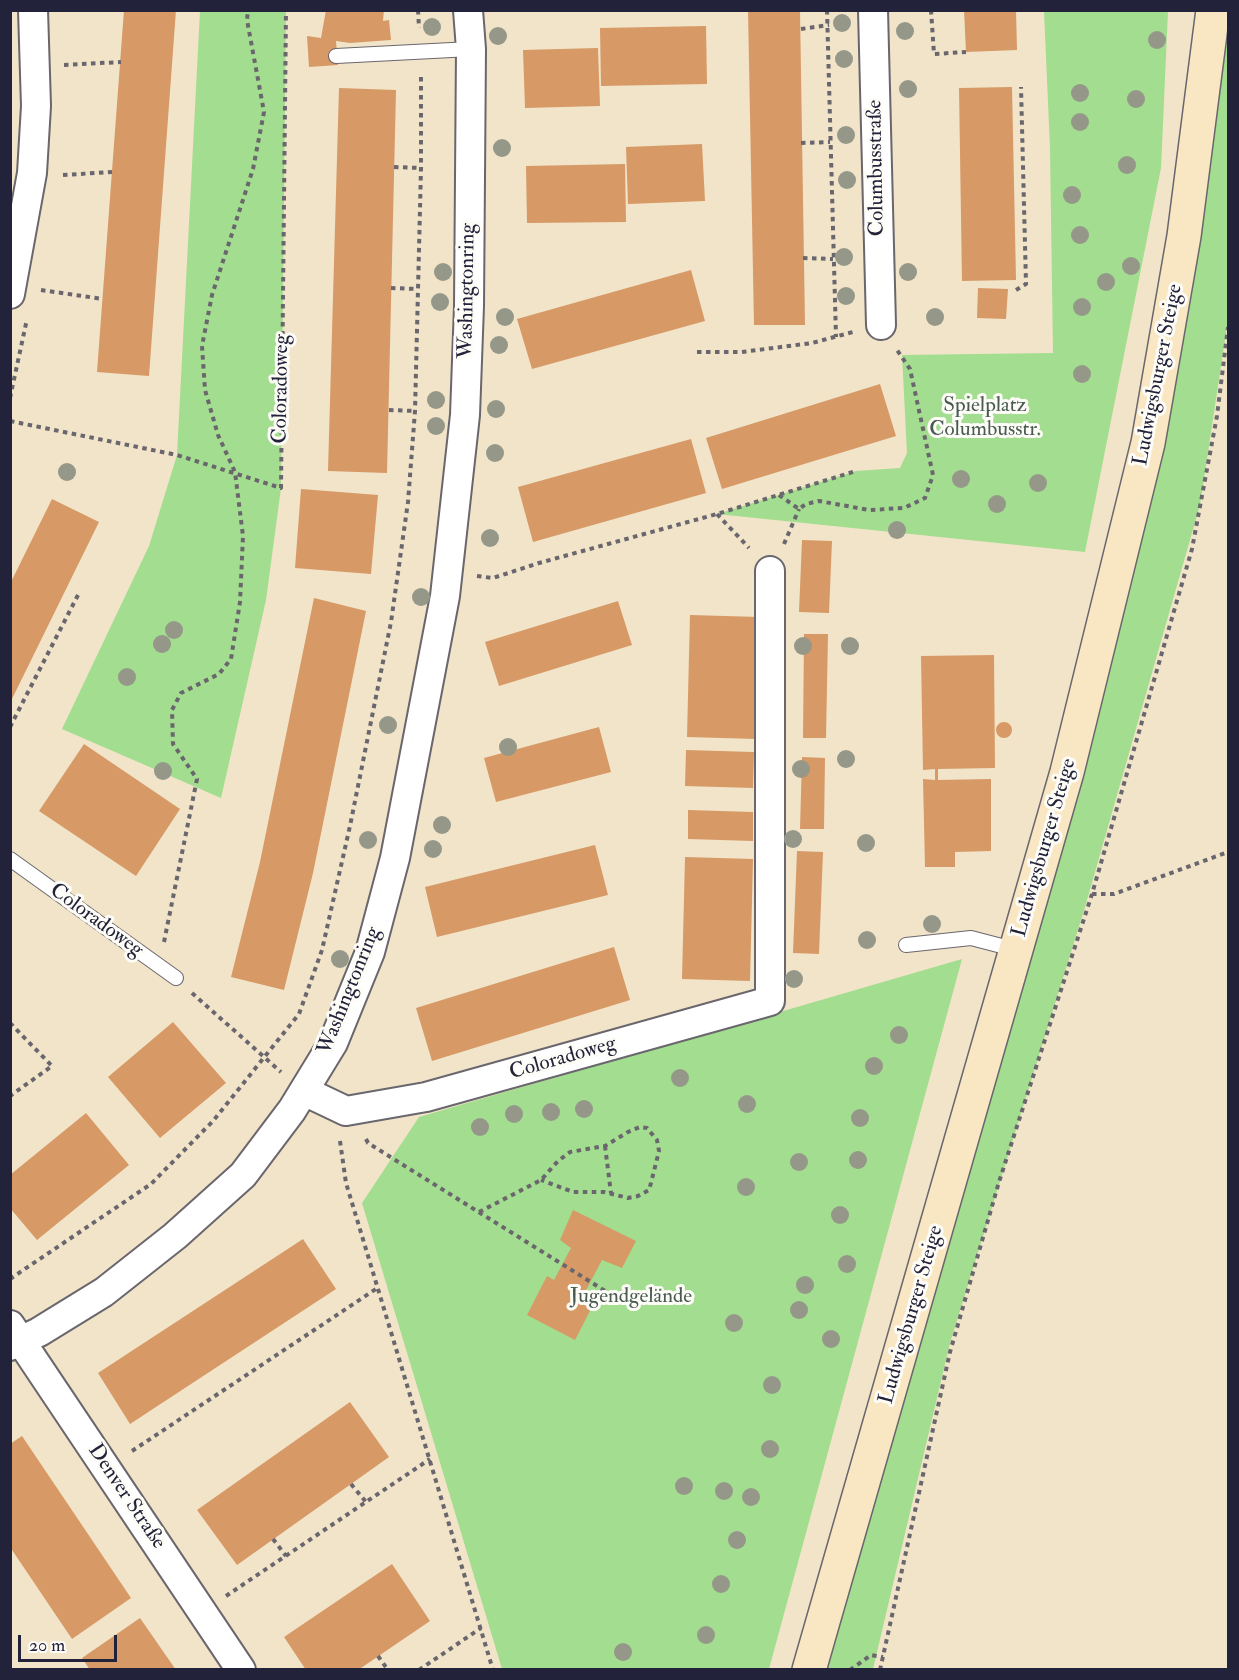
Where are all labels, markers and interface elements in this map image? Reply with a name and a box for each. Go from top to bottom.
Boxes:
street label: Columbusstraße [863,99,891,237]
street label: Washingtonring [454,223,482,359]
street label: Ludwigsburger Steige [1129,282,1189,468]
street label: Coloradoweg [268,334,296,444]
park label: Spielplatz Columbusstr. [929,393,1041,443]
street label: Ludwigsburger Steige [1007,756,1083,940]
street label: Coloradoweg [44,879,148,963]
street label: Washingtonring [313,924,387,1058]
street label: Coloradoweg [507,1032,619,1086]
street label: Ludwigsburger Steige [874,1223,950,1407]
park label: Jugendgelände [570,1284,692,1310]
street label: Denver Straße [82,1440,170,1554]
scale bar [21,1623,120,1661]
text: 20 m [29,1634,65,1657]

